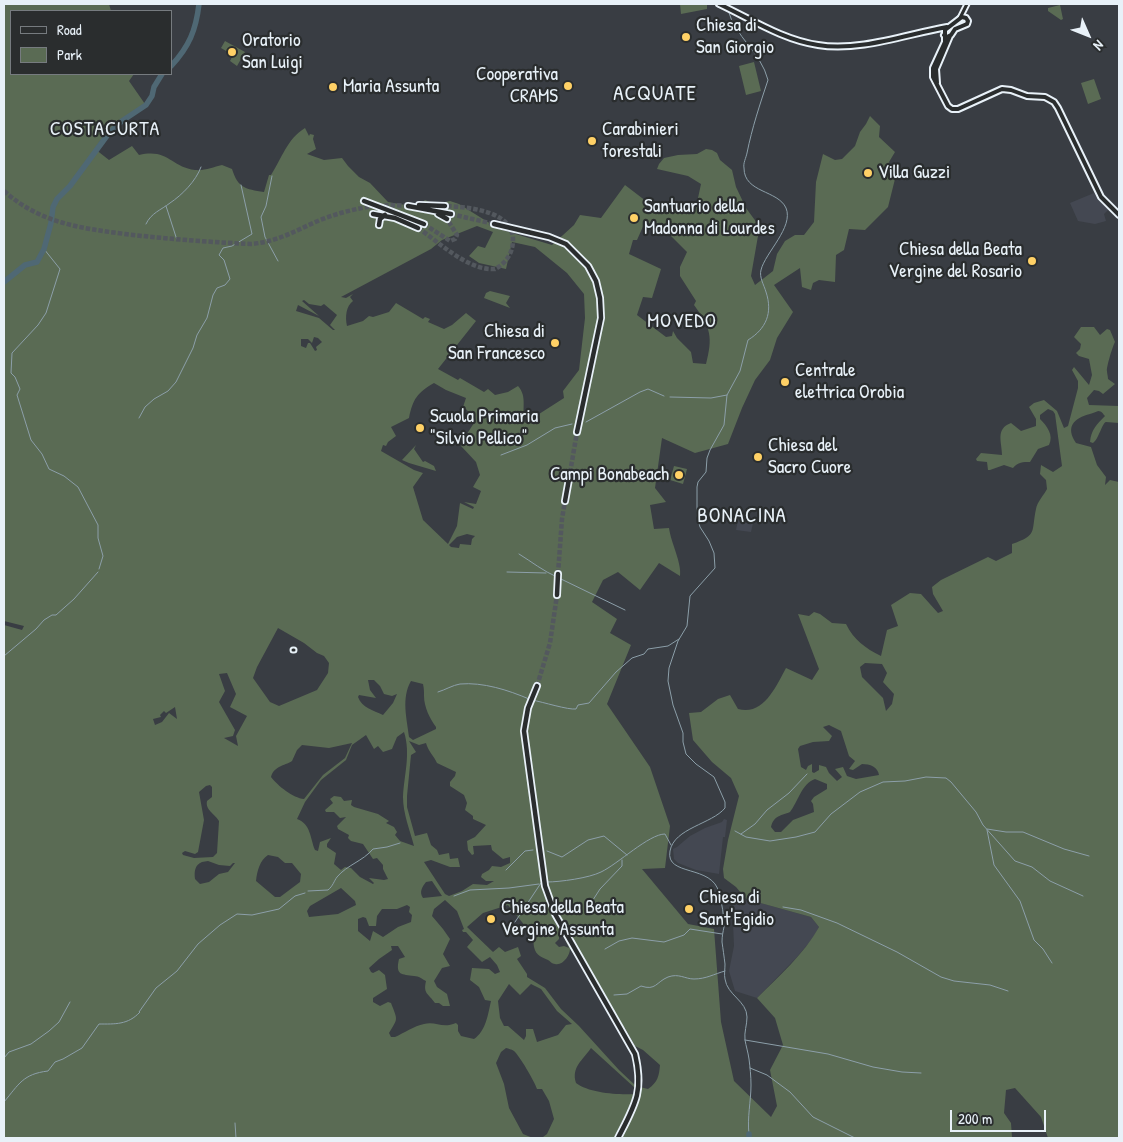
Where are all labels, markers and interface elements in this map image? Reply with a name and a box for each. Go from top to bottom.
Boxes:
legend [10,10,172,75]
north arrow [1063,10,1113,60]
place label: Chiesa di San Giorgio [696,15,774,59]
text: Road [57,19,82,40]
place label: Oratorio San Luigi [242,30,303,74]
marker: Chiesa di San Giorgio [680,31,692,43]
text: N [1090,36,1109,55]
text: Park [57,44,82,65]
marker: Oratorio San Luigi [226,46,238,58]
place label: Cooperativa CRAMS [476,64,558,108]
place label: Maria Assunta [343,76,439,98]
marker: Cooperativa CRAMS [562,80,574,92]
marker: Maria Assunta [327,81,339,93]
district label: ACQUATE [612,81,698,107]
district label: COSTACURTA [48,118,162,142]
place label: Carabinieri forestali [602,119,679,163]
marker: Carabinieri forestali [586,135,598,147]
place label: Villa Guzzi [878,162,950,184]
marker: Villa Guzzi [862,167,874,179]
place label: Santuario della Madonna di Lourdes [644,196,775,240]
marker: Santuario della Madonna di Lourdes [628,212,640,224]
place label: Chiesa della Beata Vergine del Rosario [889,239,1022,283]
marker: Chiesa della Beata Vergine del Rosario [1026,255,1038,267]
district label: MOVEDO [646,310,718,334]
place label: Chiesa di San Francesco [448,321,545,365]
marker: Chiesa di San Francesco [549,337,561,349]
place label: Centrale elettrica Orobia [795,360,904,404]
marker: Centrale elettrica Orobia [779,376,791,388]
place label: Scuola Primaria "Silvio Pellico" [430,406,538,450]
marker: Scuola Primaria "Silvio Pellico" [414,422,426,434]
place label: Chiesa del Sacro Cuore [768,435,851,479]
marker: Chiesa del Sacro Cuore [752,451,764,463]
place label: Campi Bonabeach [550,464,669,486]
marker: Campi Bonabeach [673,469,685,481]
district label: BONACINA [696,503,788,529]
place label: Chiesa di Sant'Egidio [699,887,774,931]
place label: Chiesa della Beata Vergine Assunta [501,897,624,941]
marker: Chiesa di Sant'Egidio [683,903,695,915]
marker: Chiesa della Beata Vergine Assunta [485,913,497,925]
scale bar [953,1100,1049,1132]
text: 200 m [958,1108,992,1129]

